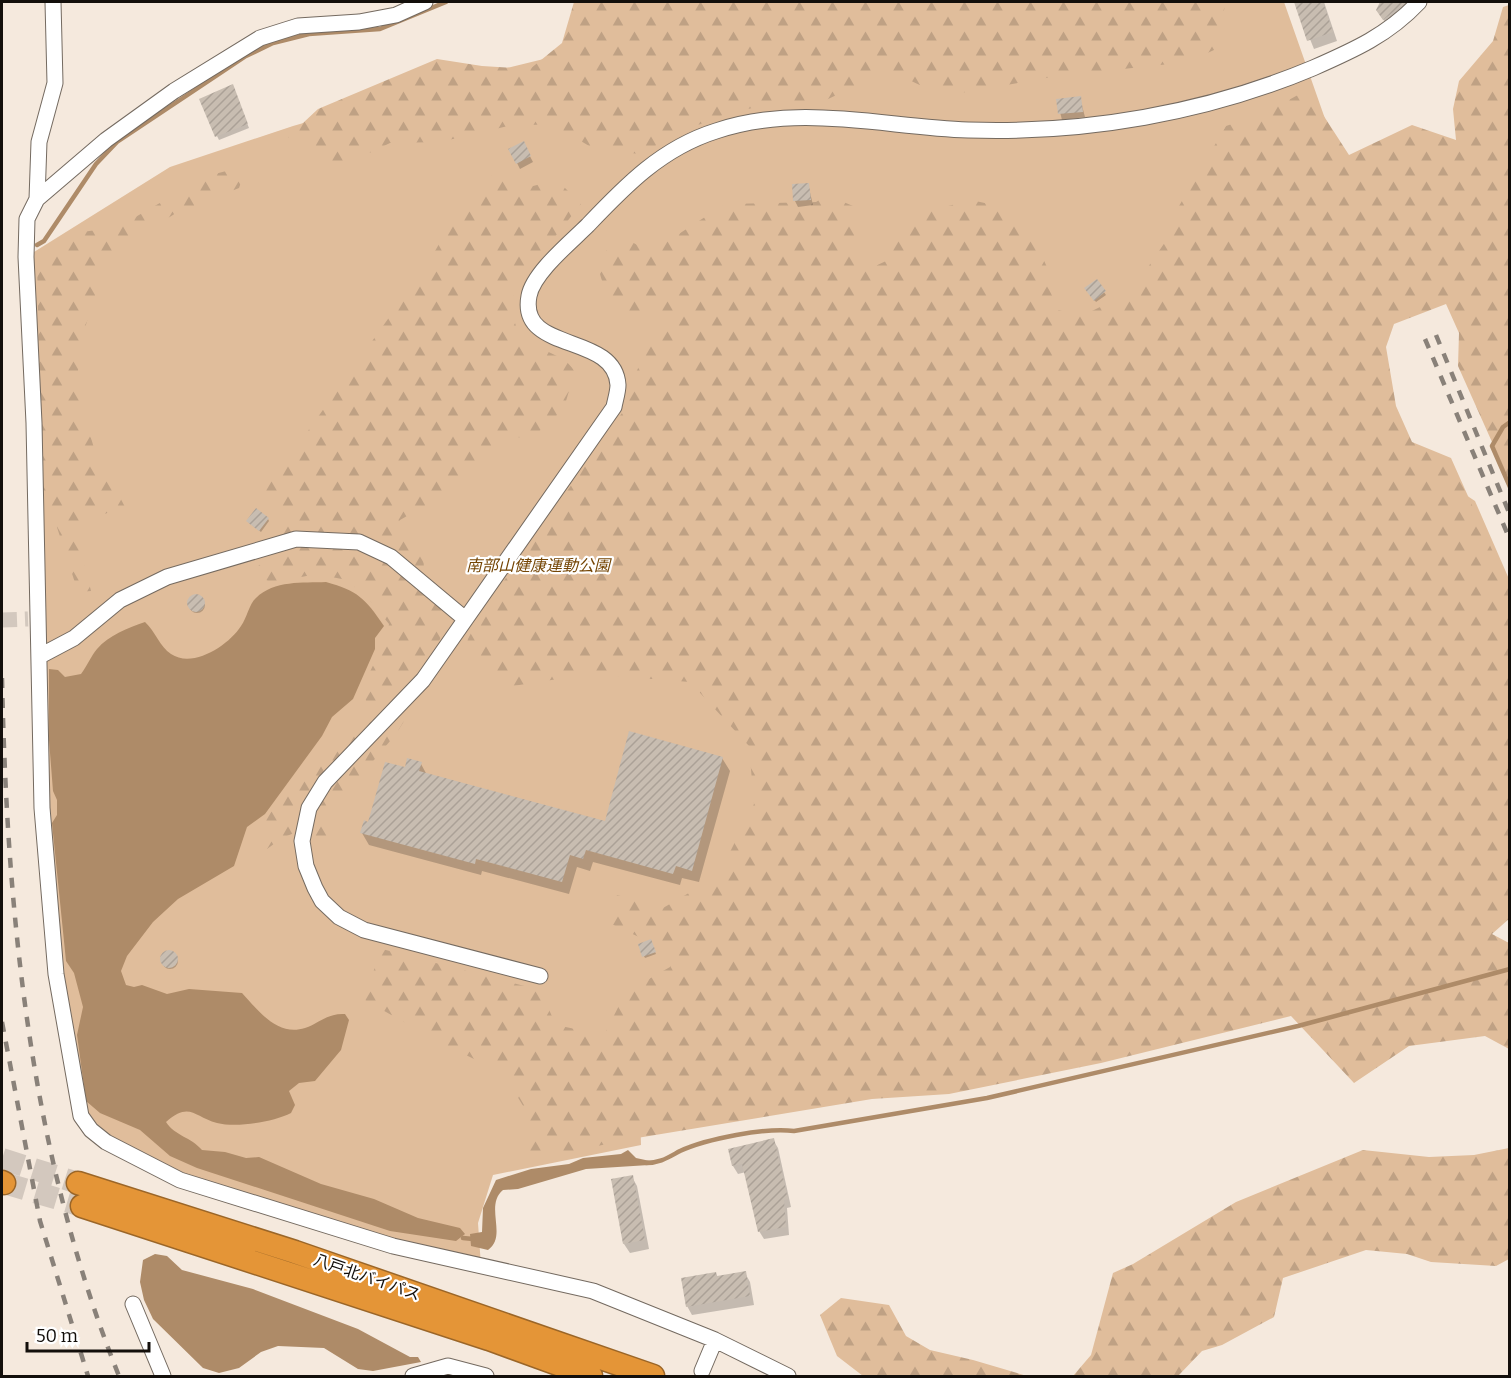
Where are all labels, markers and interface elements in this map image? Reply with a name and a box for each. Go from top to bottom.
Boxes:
park label: 南部山健康運動公園 [466,556,612,575]
street label: 八戸北バイパス [311,1250,423,1304]
scale bar [27,1315,148,1353]
text: 50 m [36,1325,78,1347]

